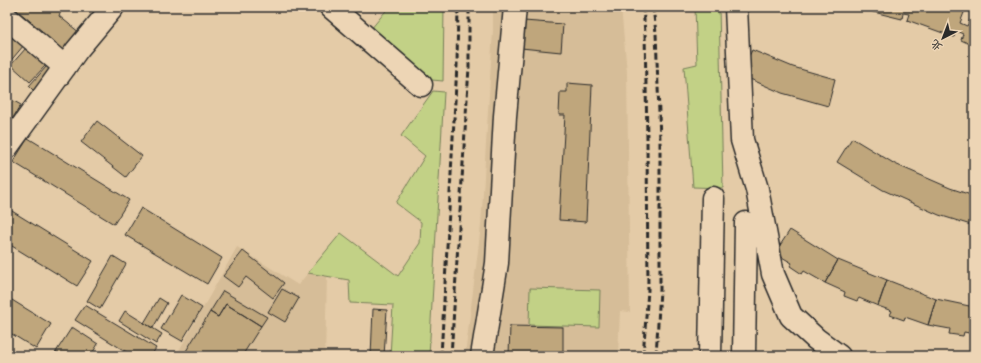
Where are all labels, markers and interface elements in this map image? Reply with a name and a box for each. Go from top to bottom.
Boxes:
north arrow [923,18,963,58]
text: 北 [930,36,946,52]

